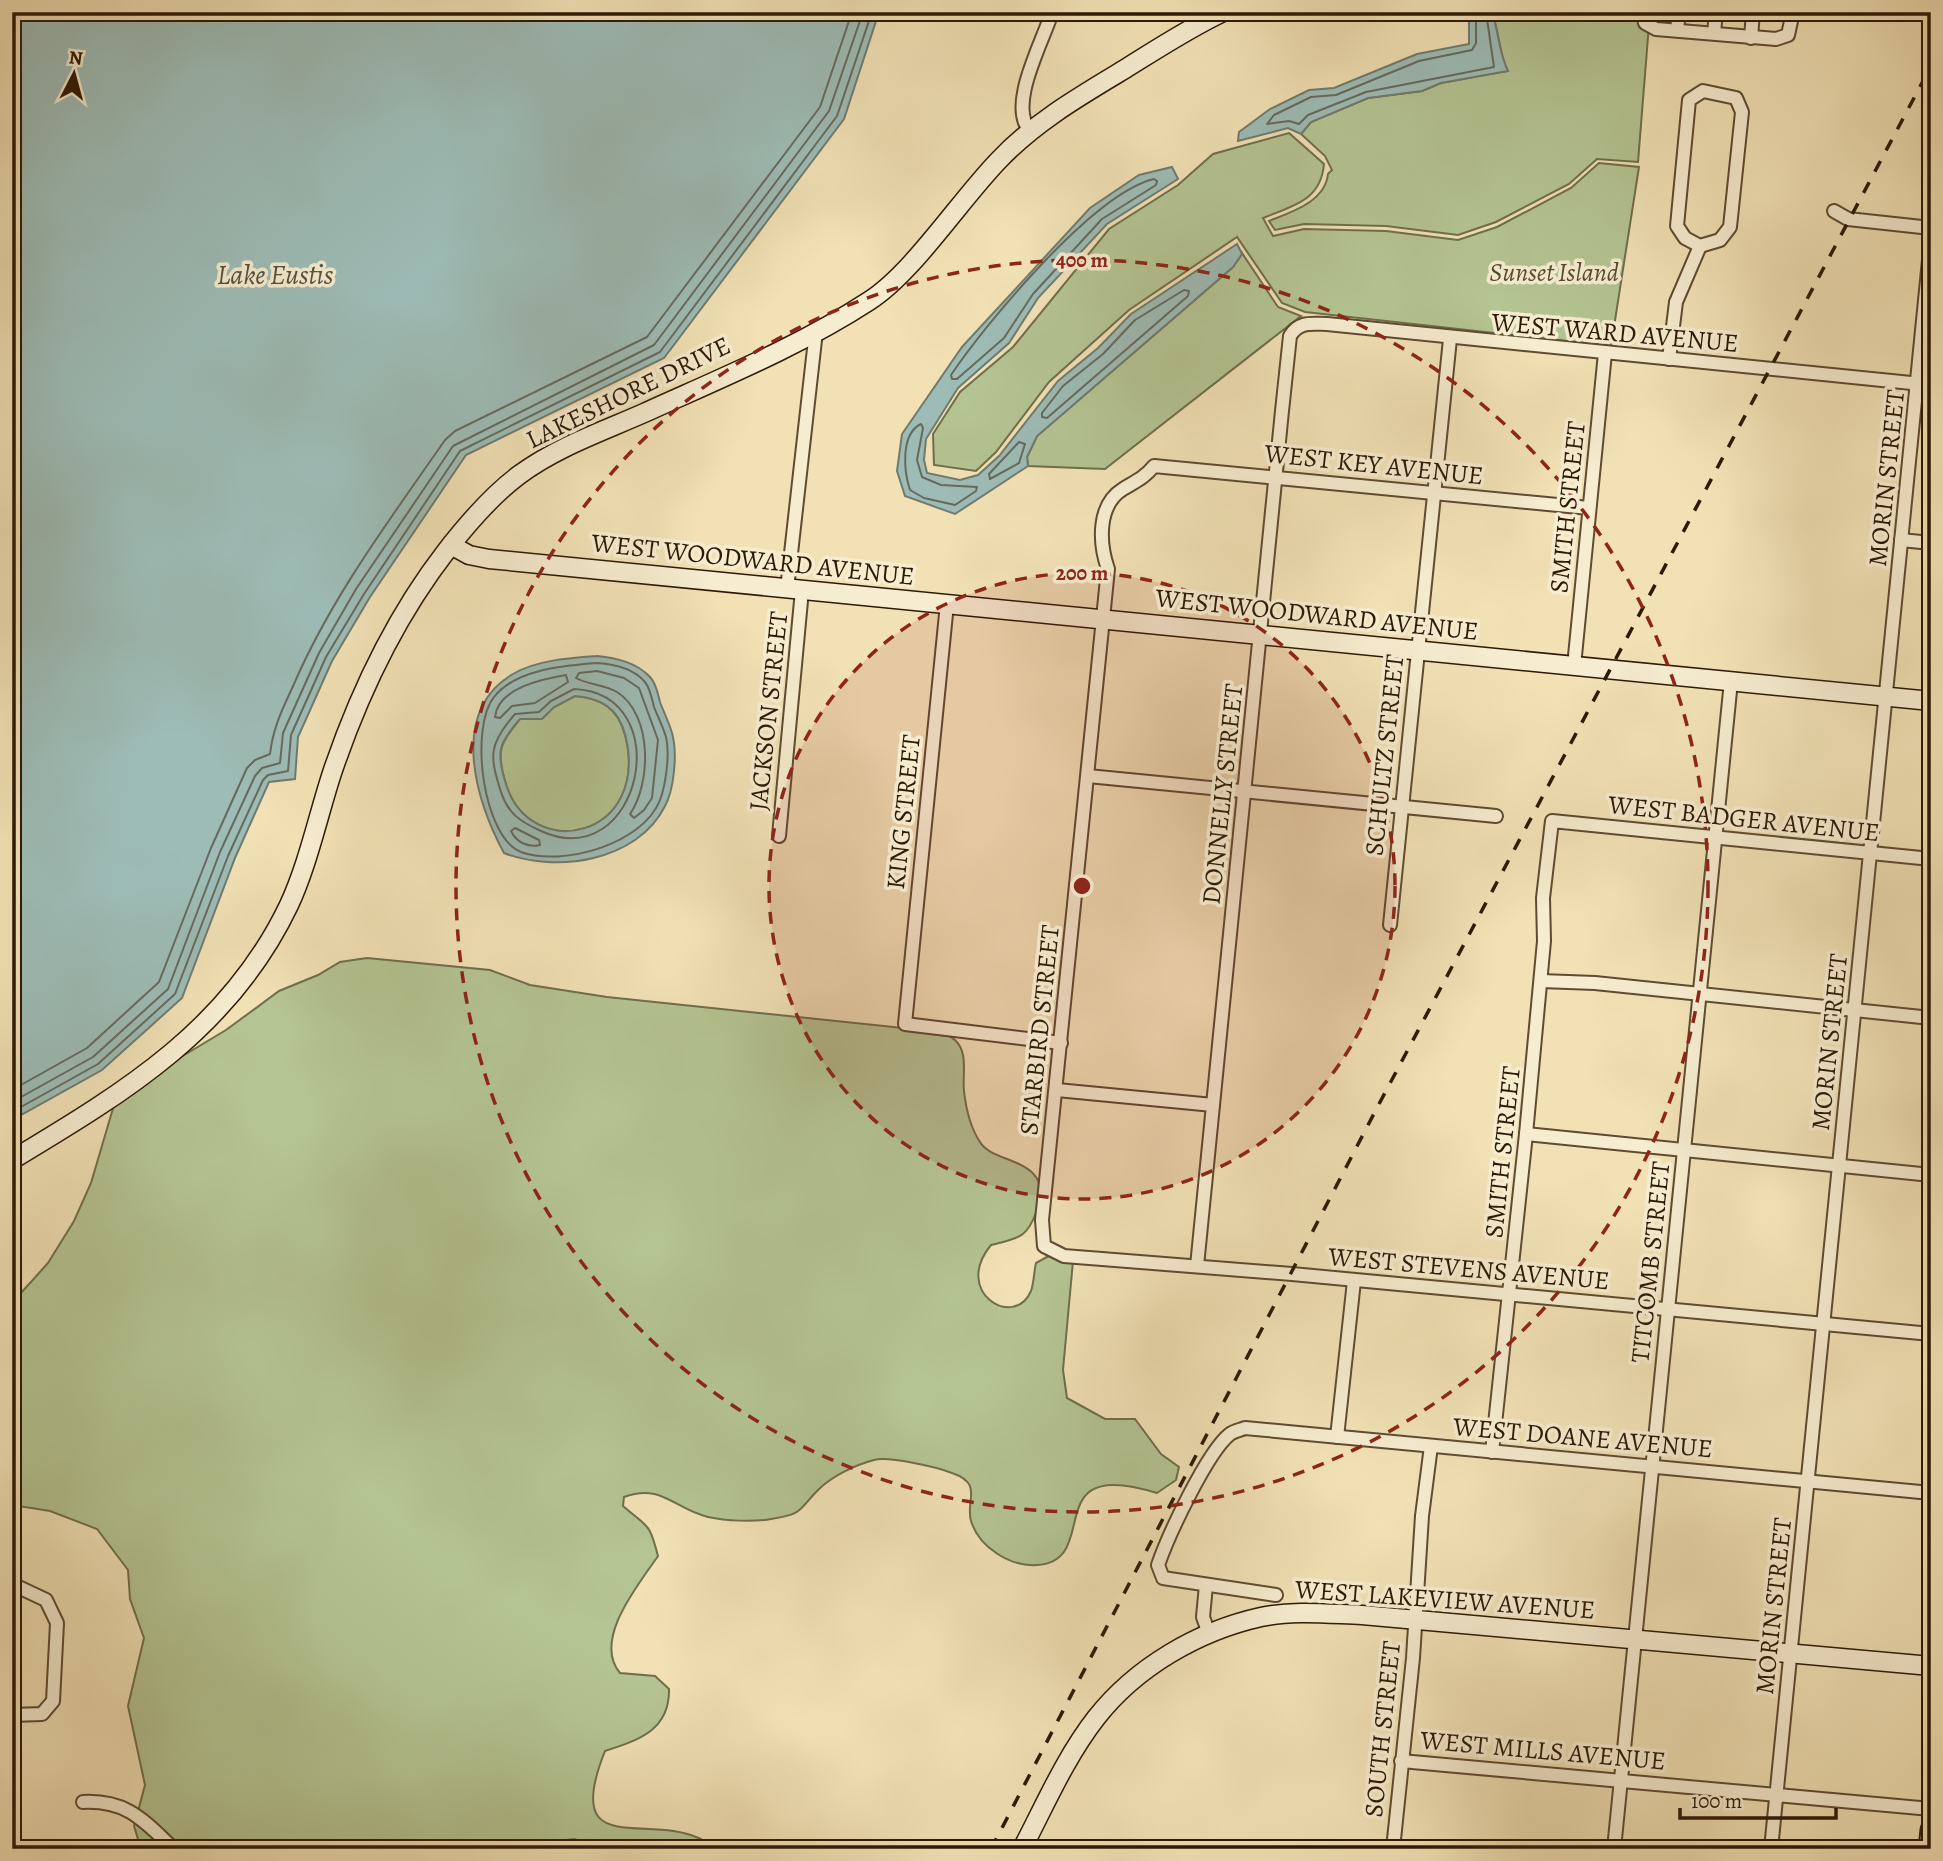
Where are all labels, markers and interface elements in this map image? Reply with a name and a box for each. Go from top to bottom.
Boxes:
north arrow [38,38,108,108]
text: N [67,44,84,72]
text: 400 m [1056,246,1109,274]
park label: Sunset Island [1489,255,1619,290]
water label: Lake Eustis [217,256,334,294]
street label: WEST WARD AVENUE [1489,304,1740,361]
street label: LAKESHORE DRIVE [520,328,736,457]
street label: MORIN STREET [1860,388,1913,568]
street label: SMITH STREET [1541,419,1594,595]
street label: WEST KEY AVENUE [1262,435,1485,493]
street label: WEST WOODWARD AVENUE [589,525,916,594]
text: 200 m [1056,559,1109,587]
street label: WEST WOODWARD AVENUE [1153,580,1480,649]
street label: JACKSON STREET [741,610,796,812]
street label: SCHULTZ STREET [1357,653,1412,858]
street label: DONNELLY STREET [1194,682,1251,906]
street label: KING STREET [878,733,929,891]
street label: WEST BADGER AVENUE [1606,787,1881,850]
centre of rings [1070,874,1094,898]
street label: STARBIRD STREET [1011,923,1068,1137]
street label: MORIN STREET [1803,952,1856,1132]
street label: SMITH STREET [1476,1064,1529,1240]
street label: TITCOMB STREET [1623,1160,1678,1365]
street label: WEST STEVENS AVENUE [1326,1239,1611,1298]
street label: WEST DOANE AVENUE [1451,1409,1714,1466]
street label: MORIN STREET [1747,1516,1800,1696]
street label: WEST LAKEVIEW AVENUE [1293,1571,1596,1627]
street label: SOUTH STREET [1356,1639,1409,1819]
street label: WEST MILLS AVENUE [1418,1722,1667,1779]
scale bar [1680,1777,1836,1821]
text: 100 m [1691,1787,1742,1815]

